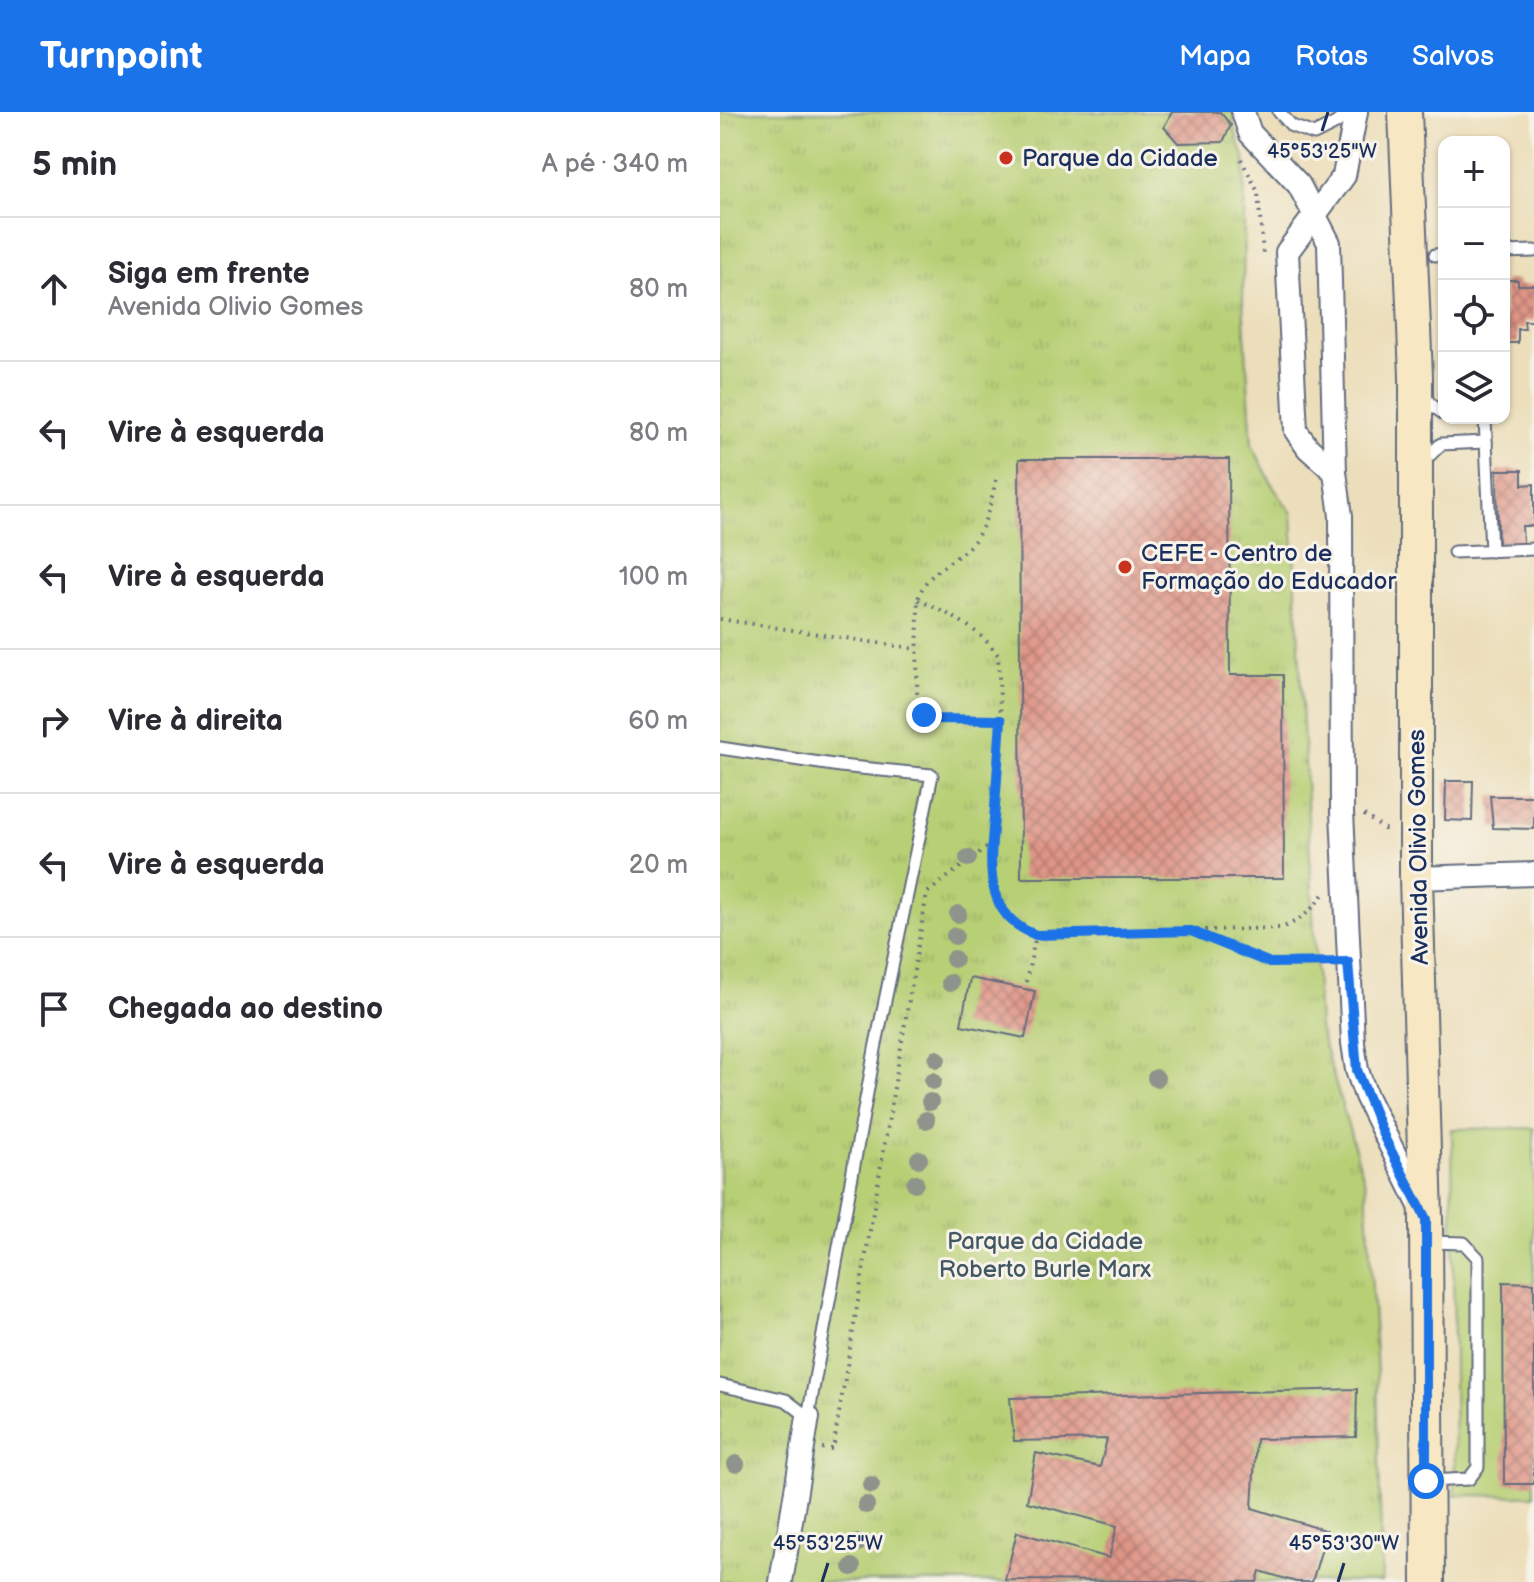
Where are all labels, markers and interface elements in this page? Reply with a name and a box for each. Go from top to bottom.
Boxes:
text: Turnpoint [40,34,202,79]
text: Mapa [1179,40,1251,73]
text: Rotas [1295,40,1368,73]
text: Salvos [1412,40,1494,73]
map controls [1438,136,1510,424]
button: + [1438,136,1510,208]
text: 45°53'25"W [1267,140,1377,164]
text: 5 min [32,144,117,185]
place label: Parque da Cidade [1022,144,1218,173]
text: A pé · 340 m [542,149,688,180]
marker: Parque da Cidade [997,149,1015,167]
button: − [1438,208,1510,280]
text: Siga em frente [108,256,310,292]
icon: ahead [32,267,76,311]
text: 80 m [629,274,688,305]
button: locate [1438,280,1510,352]
text: Avenida Olivio Gomes [108,292,363,323]
button: layers [1438,352,1510,424]
icon: left [32,411,76,455]
text: Vire à esquerda [108,415,325,451]
text: 80 m [629,418,688,449]
place label: CEFE - Centro de Formação do Educador [1141,539,1396,596]
icon: left [32,555,76,599]
marker: CEFE - Centro de Formação do Educador [1116,558,1134,576]
text: Vire à esquerda [108,559,325,595]
text: 100 m [619,562,688,593]
route end [906,697,942,733]
icon: right [32,699,76,743]
text: Vire à direita [108,703,283,739]
text: 60 m [628,706,688,737]
street label: Avenida Olivio Gomes [1402,729,1435,965]
icon: left [32,843,76,887]
text: Vire à esquerda [108,847,325,883]
text: 20 m [629,850,688,881]
icon: arrive [32,987,76,1031]
text: Chegada ao destino [108,991,383,1027]
park label: Parque da Cidade Roberto Burle Marx [939,1227,1151,1284]
route start [1408,1463,1444,1499]
text: 45°53'25"W [773,1532,883,1556]
text: 45°53'30"W [1289,1532,1399,1556]

